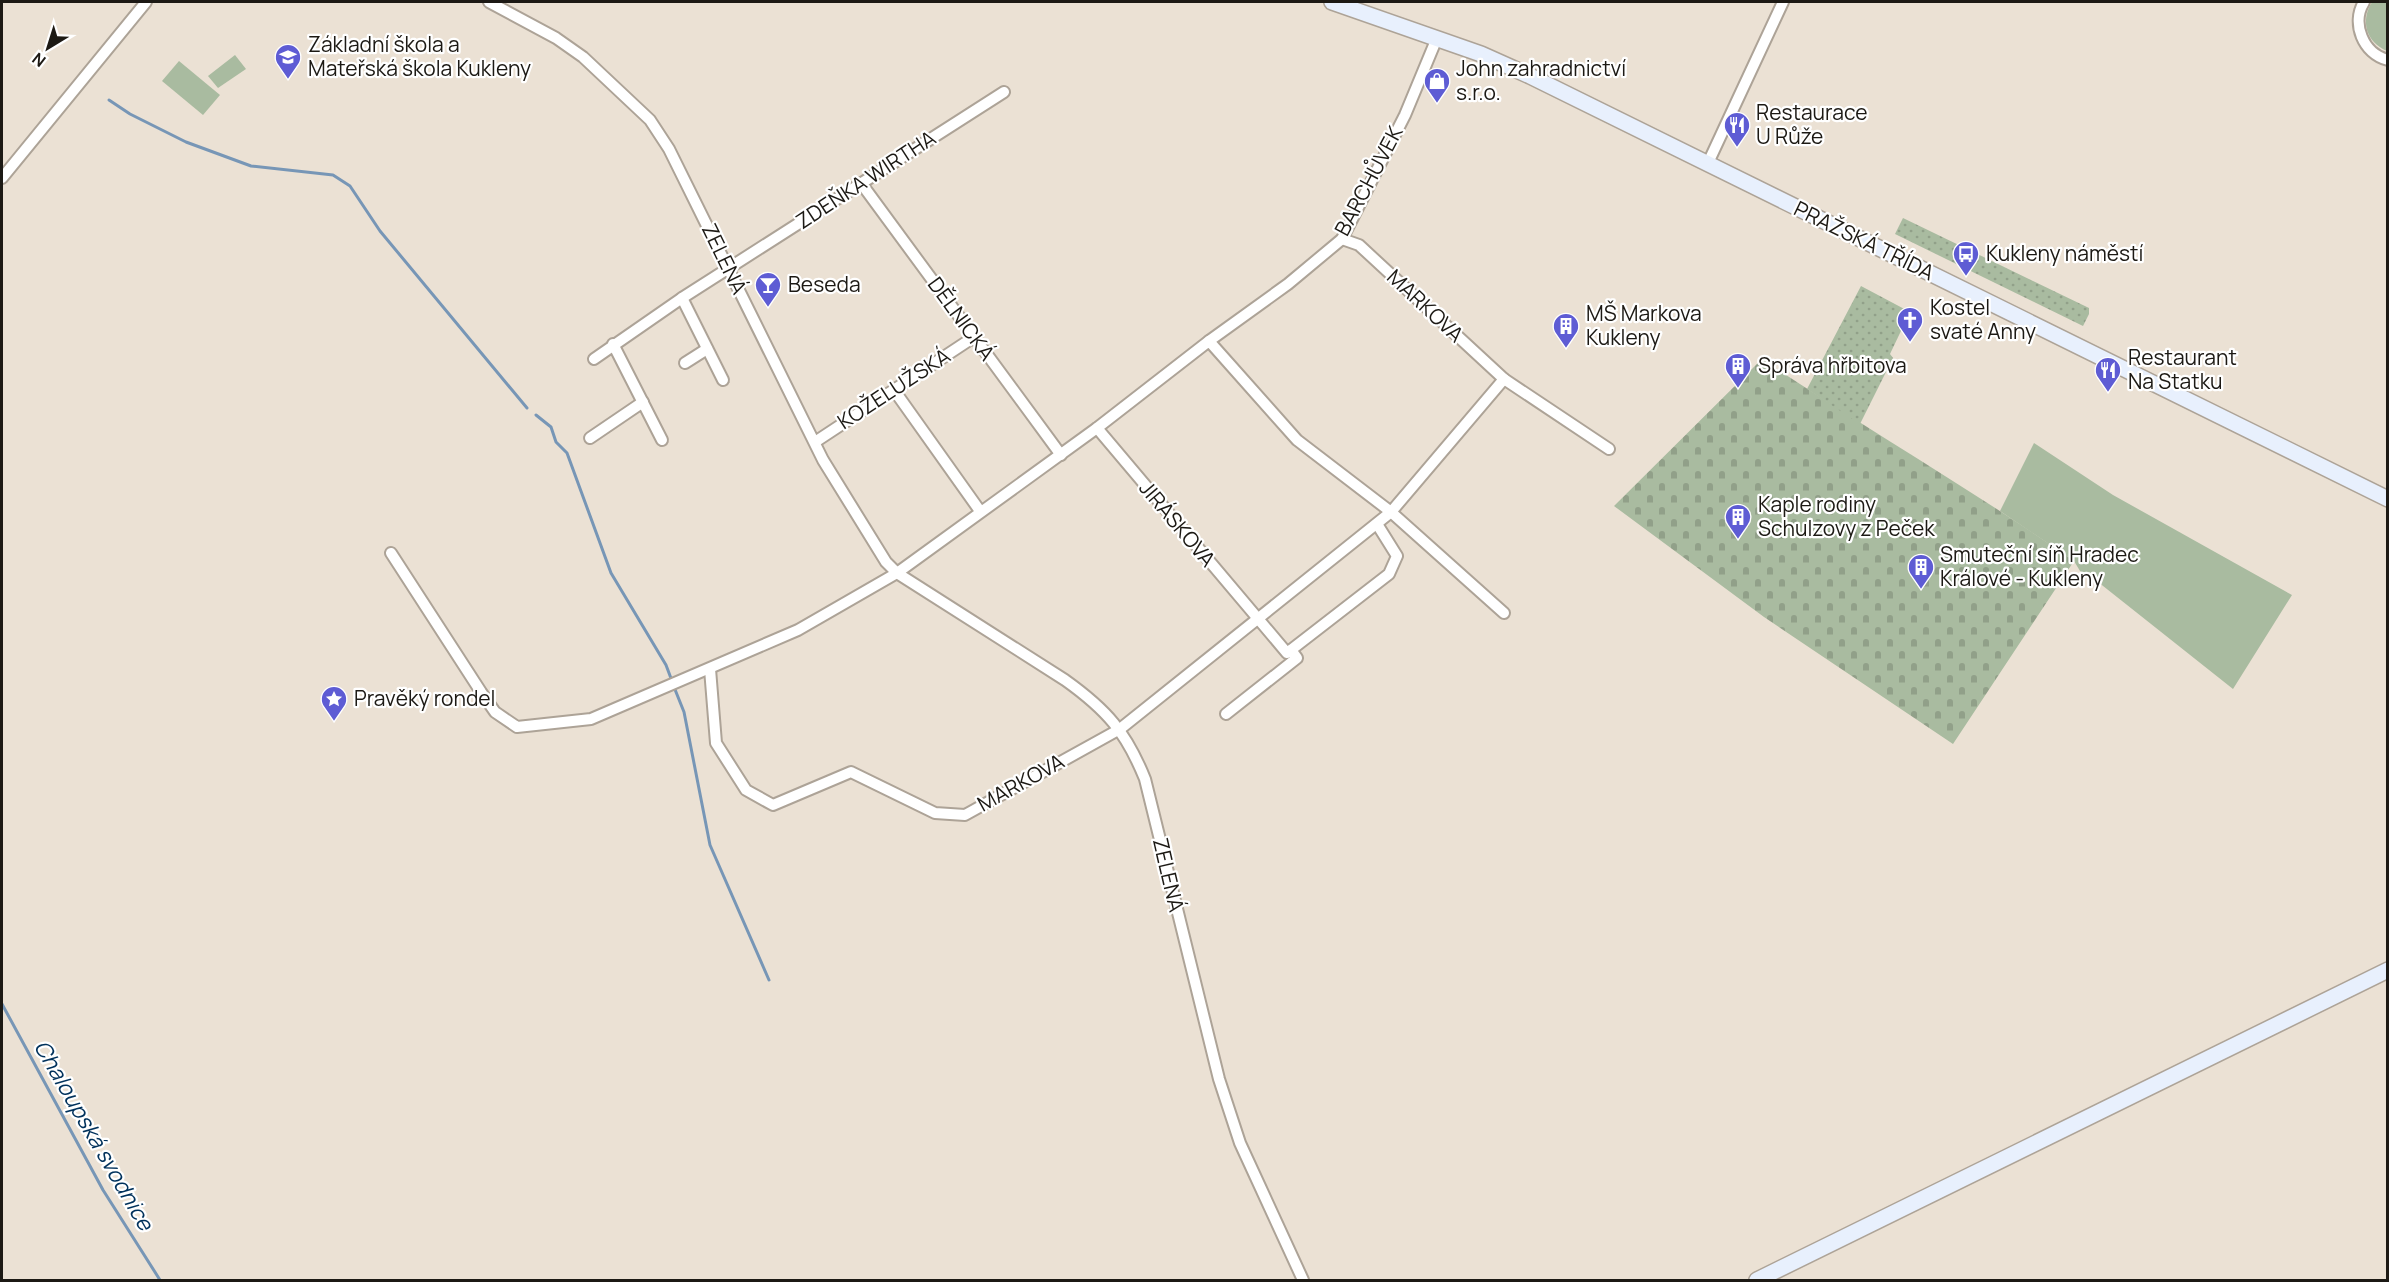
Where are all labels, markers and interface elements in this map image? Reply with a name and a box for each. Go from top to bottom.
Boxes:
north arrow [18,18,78,78]
place label: Základní škola a Mateřská škola Kukleny [308,30,531,82]
school or university icon: Základní škola a Mateřská škola Kukleny [273,42,303,80]
text: N [27,48,50,72]
place label: John zahradnictví s.r.o. [1456,54,1626,106]
shop icon: John zahradnictví s.r.o. [1422,66,1452,104]
place label: Restaurace U Růže [1756,98,1868,150]
restaurant icon: Restaurace U Růže [1722,110,1752,148]
street label: BARCHŮVEK [1327,120,1409,240]
street label: ZDEŇKA WIRTHA [790,123,941,235]
street label: PRAŽSKÁ TŘÍDA [1790,194,1939,286]
street label: ZELENÁ [696,219,754,299]
bus stop icon: Kukleny náměstí [1951,239,1981,277]
place label: Kukleny náměstí [1986,239,2143,267]
street label: MARKOVA [1381,263,1470,348]
bar icon: Beseda [753,270,783,308]
place label: Beseda [788,270,861,298]
street label: DĚLNICKÁ [922,271,1002,366]
place label: Kostel svaté Anny [1930,293,2036,345]
place label: MŠ Markova Kukleny [1586,299,1702,351]
church icon: Kostel svaté Anny [1895,305,1925,343]
building icon: MŠ Markova Kukleny [1551,311,1581,349]
street label: KOŽELUŽSKÁ [832,341,955,435]
place label: Restaurant Na Statku [2128,343,2237,395]
building icon: Správa hřbitova [1723,351,1753,389]
place label: Správa hřbitova [1758,351,1907,379]
restaurant icon: Restaurant Na Statku [2093,355,2123,393]
street label: JIRÁSKOVA [1133,474,1222,572]
place label: Kaple rodiny Schulzovy z Peček [1758,490,1935,542]
building icon: Kaple rodiny Schulzovy z Peček [1723,502,1753,540]
place label: Smuteční síň Hradec Králové - Kukleny [1940,540,2139,592]
building icon: Smuteční síň Hradec Králové - Kukleny [1906,552,1936,590]
place icon: Pravěký rondel [319,684,349,722]
place label: Pravěký rondel [354,684,496,712]
street label: MARKOVA [972,747,1069,817]
street label: ZELENÁ [1147,835,1191,915]
water label: Chaloupská svodnice [27,1034,161,1237]

